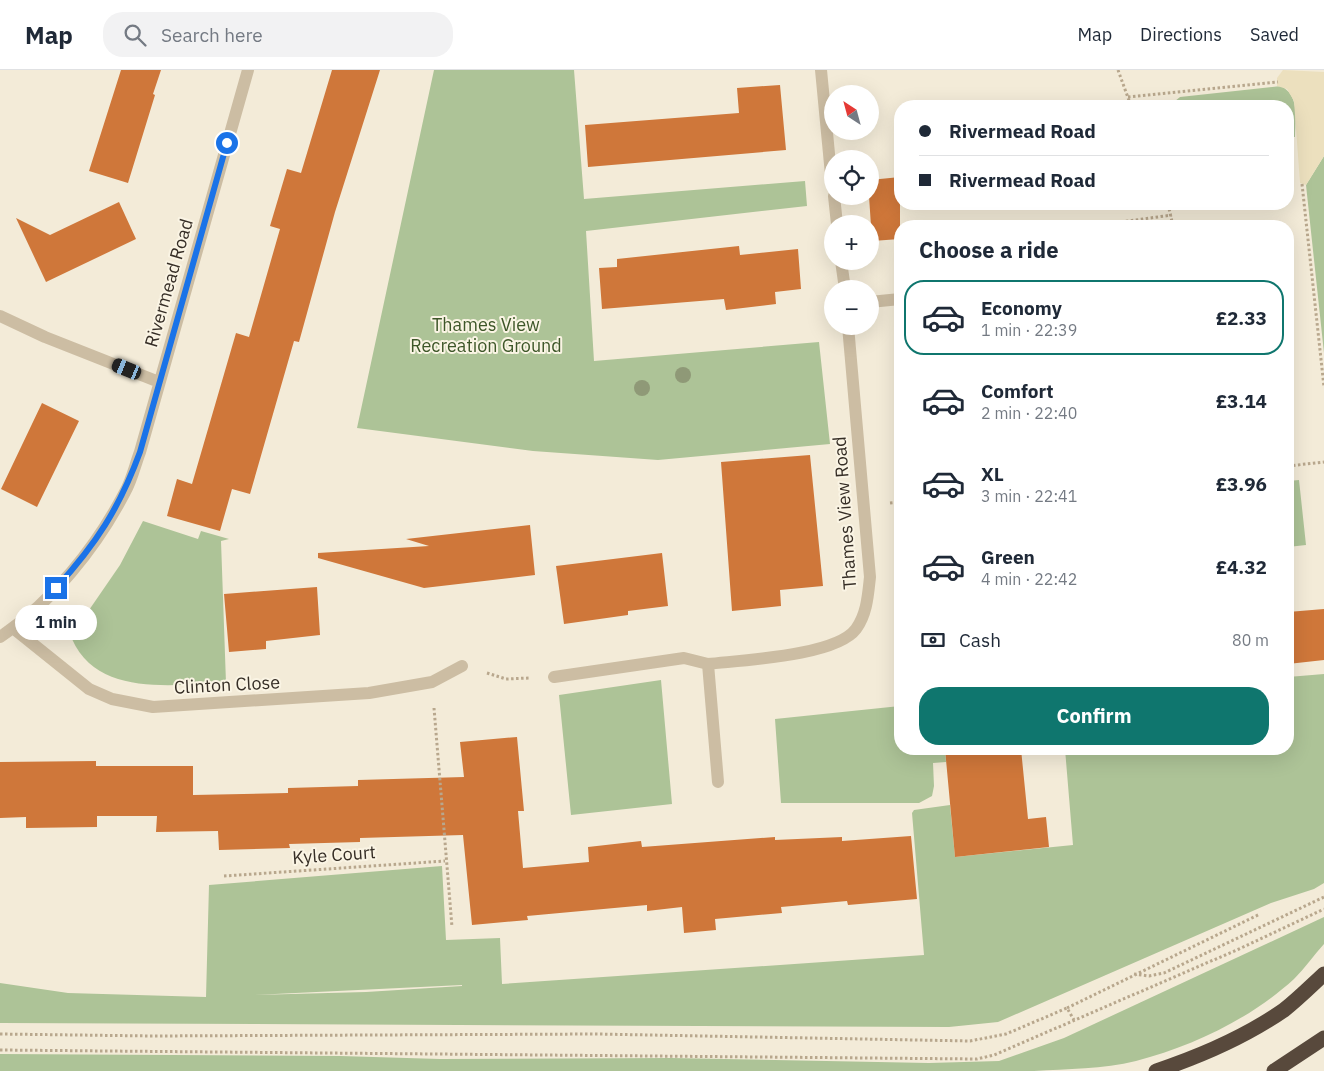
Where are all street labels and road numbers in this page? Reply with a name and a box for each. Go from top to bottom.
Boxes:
street label: Rivermead Road [139,216,198,350]
street label: Thames View Road [828,436,861,590]
street label: Clinton Close [173,670,281,699]
street label: Kyle Court [291,840,377,869]

